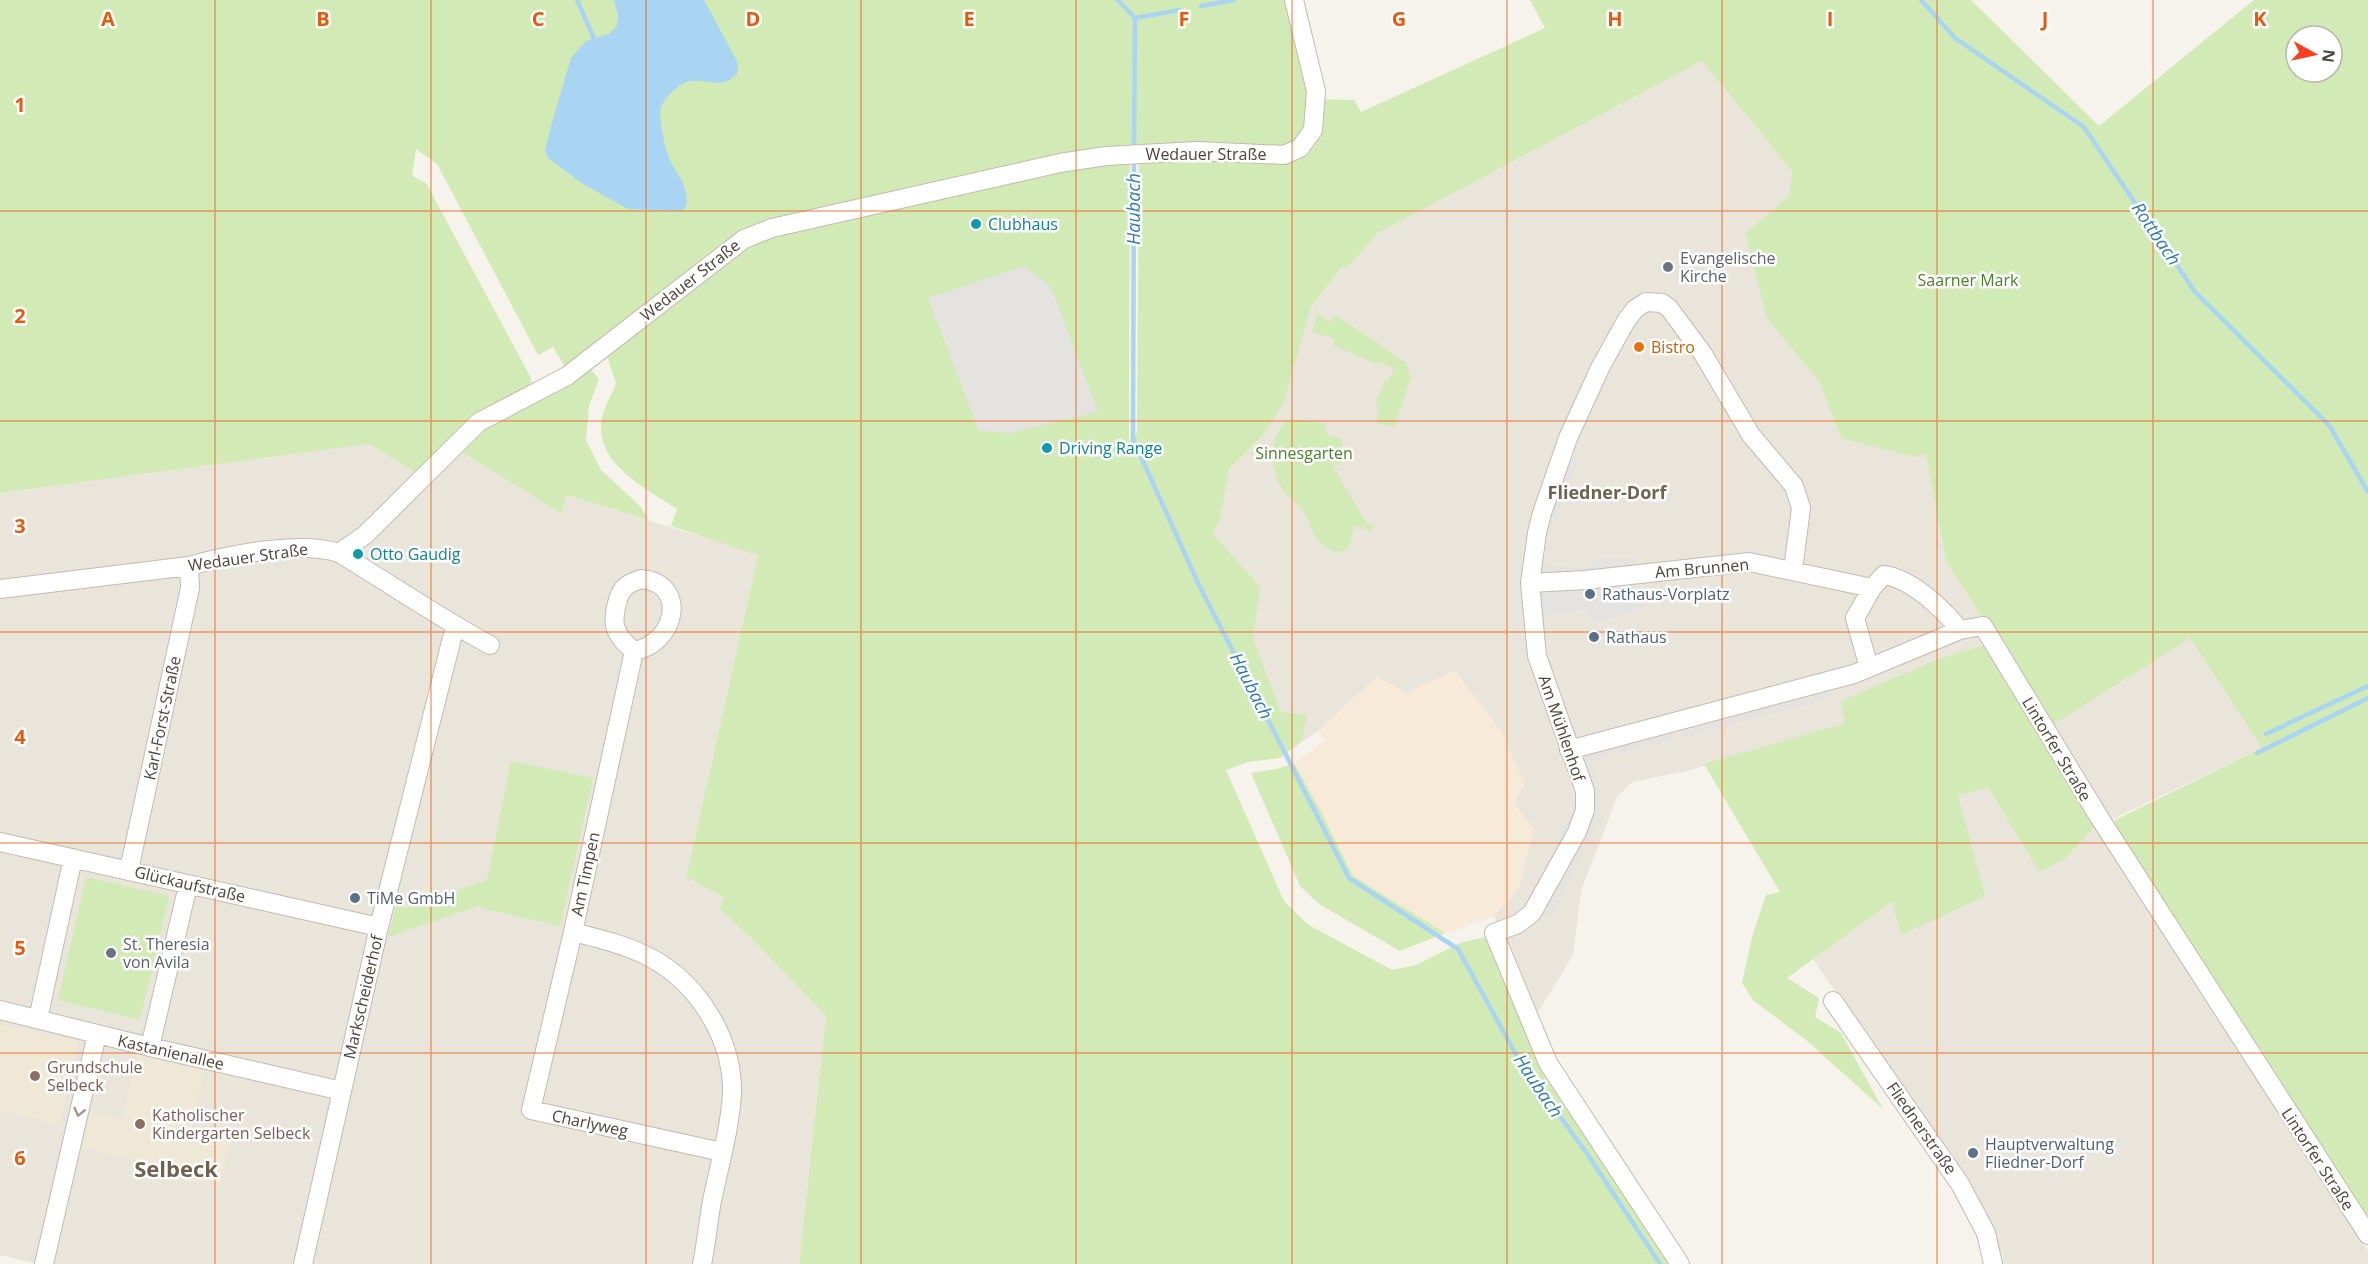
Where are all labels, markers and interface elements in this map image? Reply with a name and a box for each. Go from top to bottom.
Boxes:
text: A [101,5,115,32]
text: B [316,5,330,32]
text: C [532,5,545,32]
text: D [746,5,760,32]
text: E [963,5,975,32]
text: F [1179,5,1189,32]
text: G [1392,5,1406,32]
text: H [1607,5,1623,32]
text: I [1827,5,1833,32]
text: J [2040,5,2048,32]
text: K [2253,5,2267,32]
north arrow [2284,24,2344,84]
text: N [2317,48,2341,64]
text: 1 [14,91,26,118]
street label: Wedauer Straße [1146,143,1266,165]
water label: Haubach [1121,173,1145,245]
water label: Rottbach [2127,197,2187,270]
place label: Clubhaus [988,213,1058,235]
marker: Clubhaus [969,217,983,231]
street label: Wedauer Straße [636,234,744,326]
place label: Evangelische Kirche [1680,247,1775,287]
marker: Evangelische Kirche [1661,260,1675,274]
park label: Saarner Mark [1918,269,2019,291]
text: 2 [14,302,26,329]
place label: Bistro [1651,336,1695,358]
marker: Bistro [1632,340,1646,354]
place label: Driving Range [1059,437,1162,459]
marker: Driving Range [1040,441,1054,455]
park label: Sinnesgarten [1255,442,1353,464]
district label: Fliedner-Dorf [1548,480,1667,504]
text: 3 [14,512,26,539]
street label: Wedauer Straße [187,538,309,576]
place label: Otto Gaudig [370,543,461,565]
marker: Otto Gaudig [351,547,365,561]
street label: Am Brunnen [1654,553,1750,583]
place label: Rathaus-Vorplatz [1602,583,1729,605]
marker: Rathaus-Vorplatz [1583,587,1597,601]
place label: Rathaus [1606,626,1667,648]
marker: Rathaus [1587,630,1601,644]
water label: Haubach [1225,648,1279,723]
street label: Karl-Forst-Straße [138,654,186,782]
street label: Am Mühlenhof [1534,672,1591,785]
street label: Lintorfer Straße [2017,693,2097,805]
text: 4 [14,723,26,750]
street label: Am Timpen [565,830,605,918]
street label: Glückaufstraße [132,861,248,907]
place label: TiMe GmbH [367,887,455,909]
marker: TiMe GmbH [348,891,362,905]
street label: Markscheiderhof [338,931,388,1061]
place label: St. Theresia von Avila [123,933,210,973]
text: 5 [14,934,26,961]
marker: St. Theresia von Avila [104,946,118,960]
street label: Kastanienallee [116,1029,226,1075]
water label: Haubach [1509,1049,1569,1122]
place label: Grundschule Selbeck [47,1056,143,1096]
marker: Grundschule Selbeck [28,1069,42,1083]
street label: Fliednerstraße [1882,1077,1962,1179]
place label: Katholischer Kindergarten Selbeck [152,1104,311,1144]
street label: Charlyweg [550,1104,630,1142]
street label: Lintorfer Straße [2277,1104,2359,1214]
one-way arrow [73,1106,86,1116]
marker: Katholischer Kindergarten Selbeck [133,1117,147,1131]
place label: Hauptverwaltung Fliedner-Dorf [1985,1133,2114,1173]
text: 6 [14,1144,26,1171]
marker: Hauptverwaltung Fliedner-Dorf [1966,1146,1980,1160]
district label: Selbeck [134,1153,218,1183]

